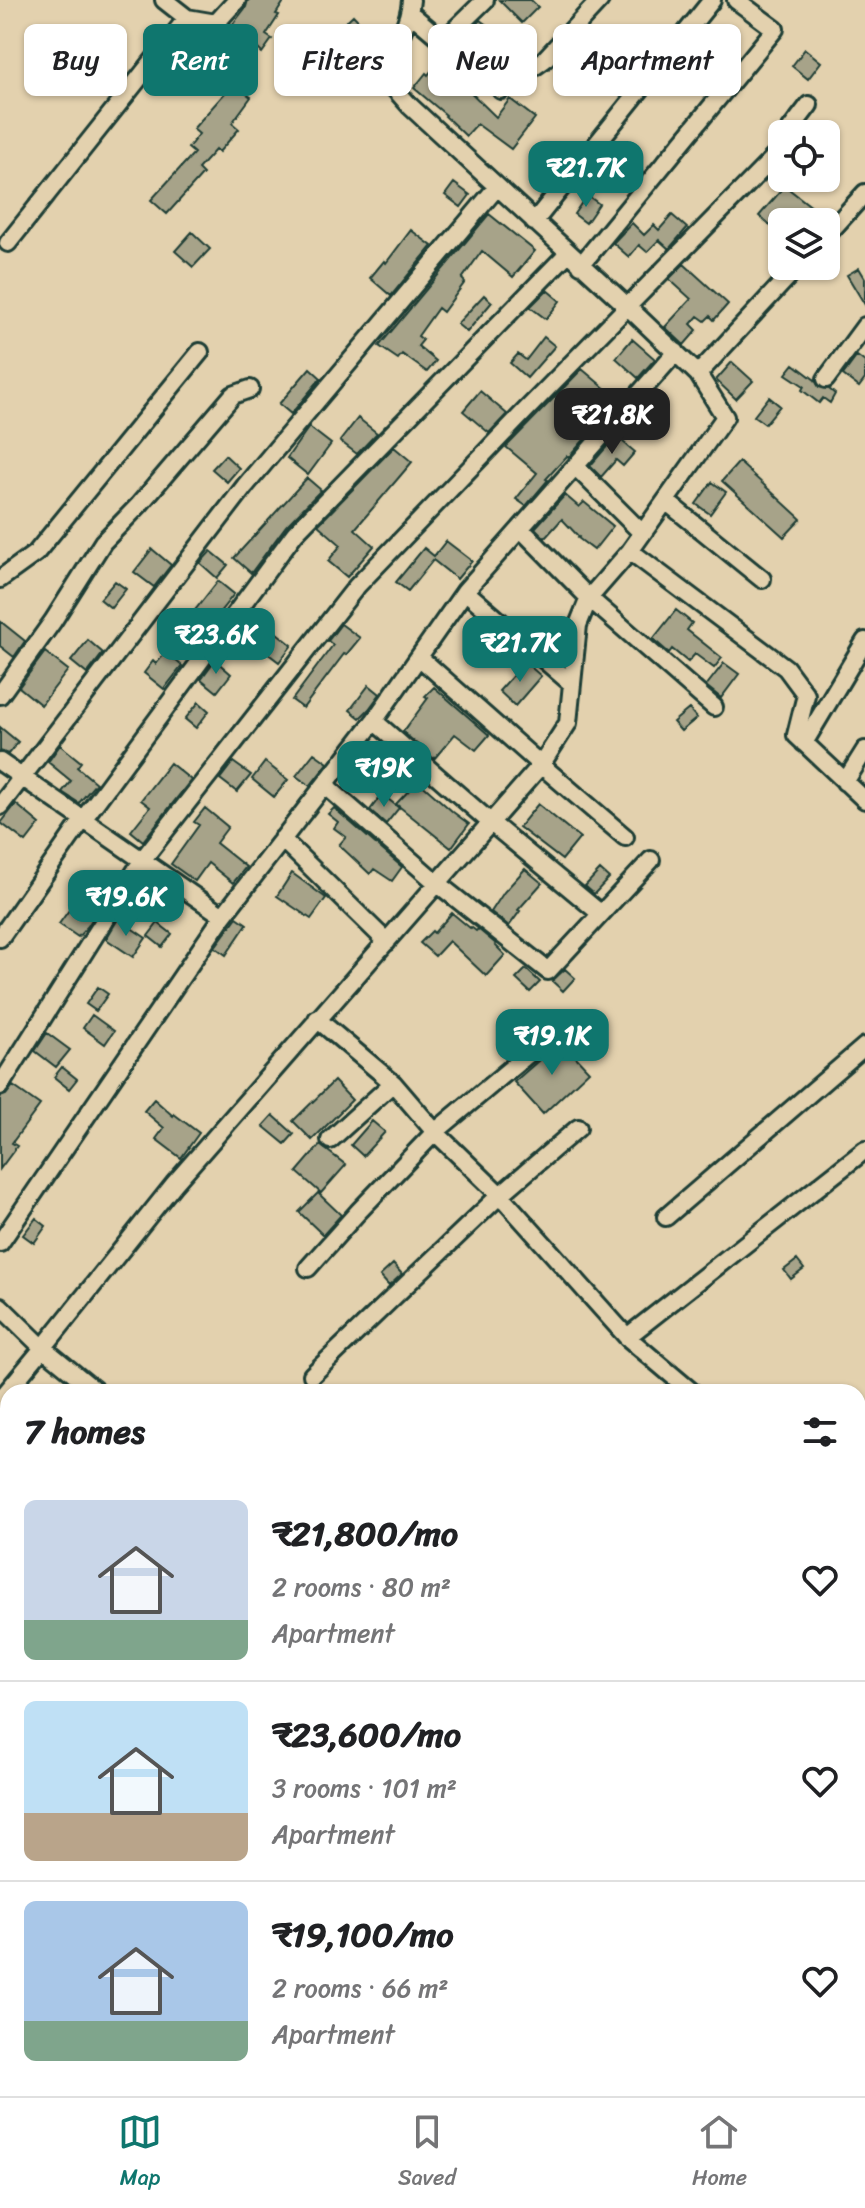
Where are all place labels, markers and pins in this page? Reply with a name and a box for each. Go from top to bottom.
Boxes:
pin: ₹21.7K [521,141,651,209]
pin: ₹21.8K [547,388,677,456]
pin: ₹23.6K [151,608,281,676]
pin: ₹21.7K [455,616,585,684]
pin: ₹19K [337,741,431,809]
pin: ₹19.6K [61,870,191,938]
pin: ₹19.1K [487,1009,617,1077]

